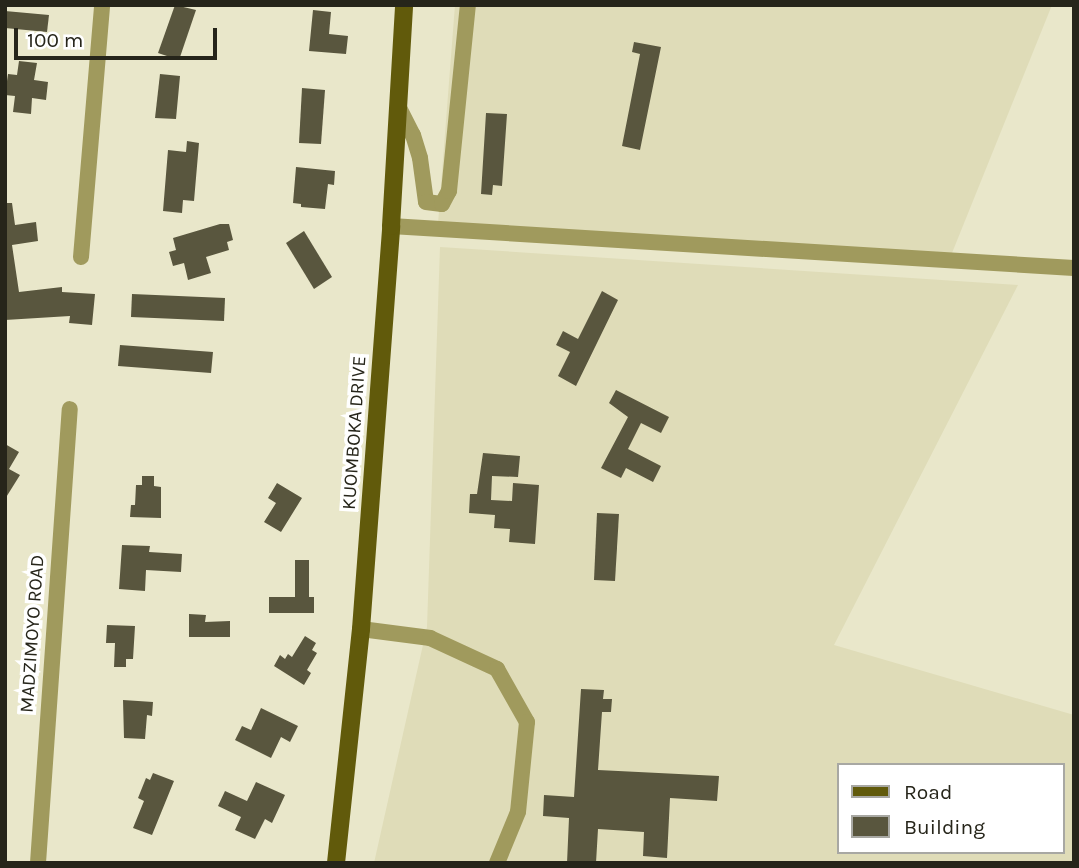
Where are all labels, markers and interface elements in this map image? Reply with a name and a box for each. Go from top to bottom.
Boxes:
scale bar [18,14,220,58]
text: 100 m [27,28,84,52]
street label: KUOMBOKA DRIVE [338,355,372,511]
street label: MADZIMOYO ROAD [16,554,50,714]
legend [838,763,1065,854]
text: Road [904,780,952,804]
text: Building [904,815,985,839]

